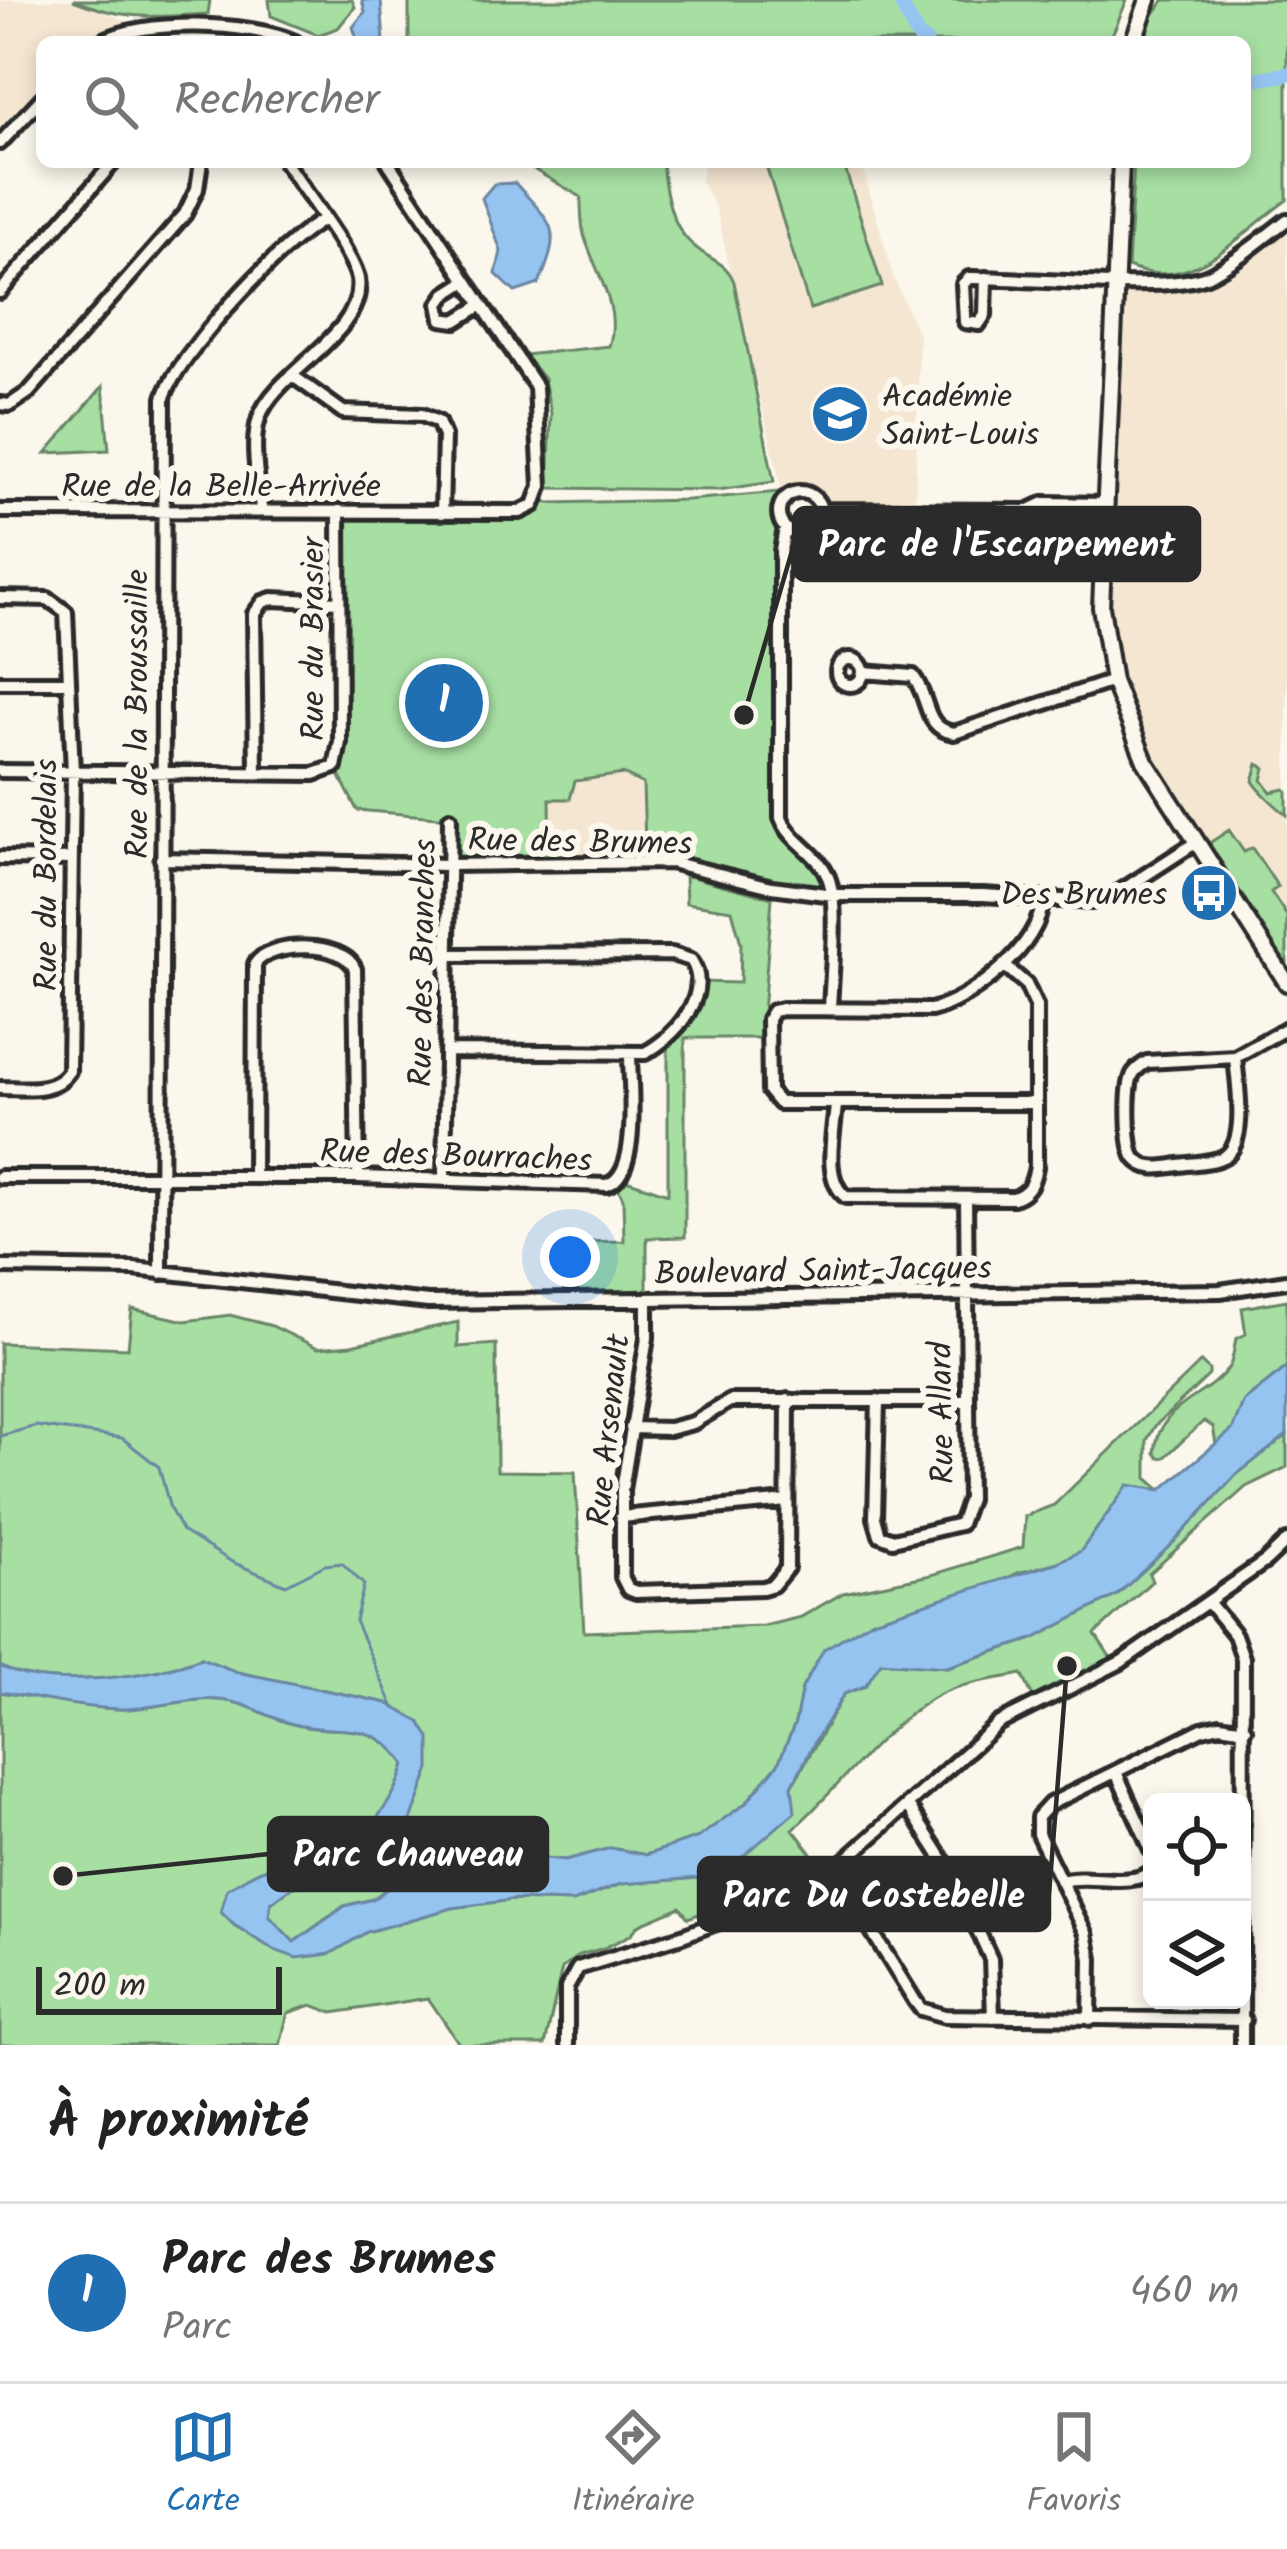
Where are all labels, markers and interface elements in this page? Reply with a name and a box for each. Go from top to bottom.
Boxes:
search box [36,36,1251,168]
text: Rechercher [174,66,379,138]
icon: search [78,69,144,135]
place label: Académie Saint-Louis [882,372,1039,463]
school or university icon: Académie Saint-Louis [809,383,871,445]
street label: Rue de la Belle-Arrivée [61,462,381,515]
callout: Parc de l'Escarpement [794,508,1199,580]
text: Parc de l'Escarpement [819,518,1176,575]
street label: Rue du Brasier [289,535,342,741]
street label: Rue de la Broussaille [113,569,166,859]
pin: 1 [405,658,483,748]
street label: Rue du Bordelais [22,759,75,991]
street label: Rue des Brumes [467,815,693,872]
street label: Rue des Branches [396,839,453,1088]
bus stop icon: Des Brumes [1178,862,1240,924]
place label: Des Brumes [1001,870,1167,923]
street label: Rue des Bourraches [319,1126,593,1189]
your location [540,1227,600,1287]
street label: Boulevard Saint-Jacques [654,1243,992,1302]
street label: Rue Arsenault [574,1330,647,1529]
street label: Rue Allard [916,1340,971,1485]
map controls [1143,1793,1251,2009]
button: locate [1143,1793,1251,1901]
callout: Parc Chauveau [269,1818,547,1890]
text: Parc Chauveau [293,1828,523,1885]
callout: Parc Du Costebelle [699,1858,1049,1930]
text: Parc Du Costebelle [723,1869,1025,1926]
button: layers [1143,1901,1251,2009]
scale bar [36,1961,282,2014]
text: 200 m [54,1961,146,2014]
text: À proximité [48,2083,308,2164]
text: Parc des Brumes [162,2226,496,2298]
text: 1 [81,2262,93,2324]
text: 460 m [1130,2262,1239,2324]
text: Parc [162,2298,232,2360]
tab: Carte [166,2404,240,2529]
tab: Itinéraire [572,2404,695,2529]
tab: Favoris [1027,2404,1121,2529]

